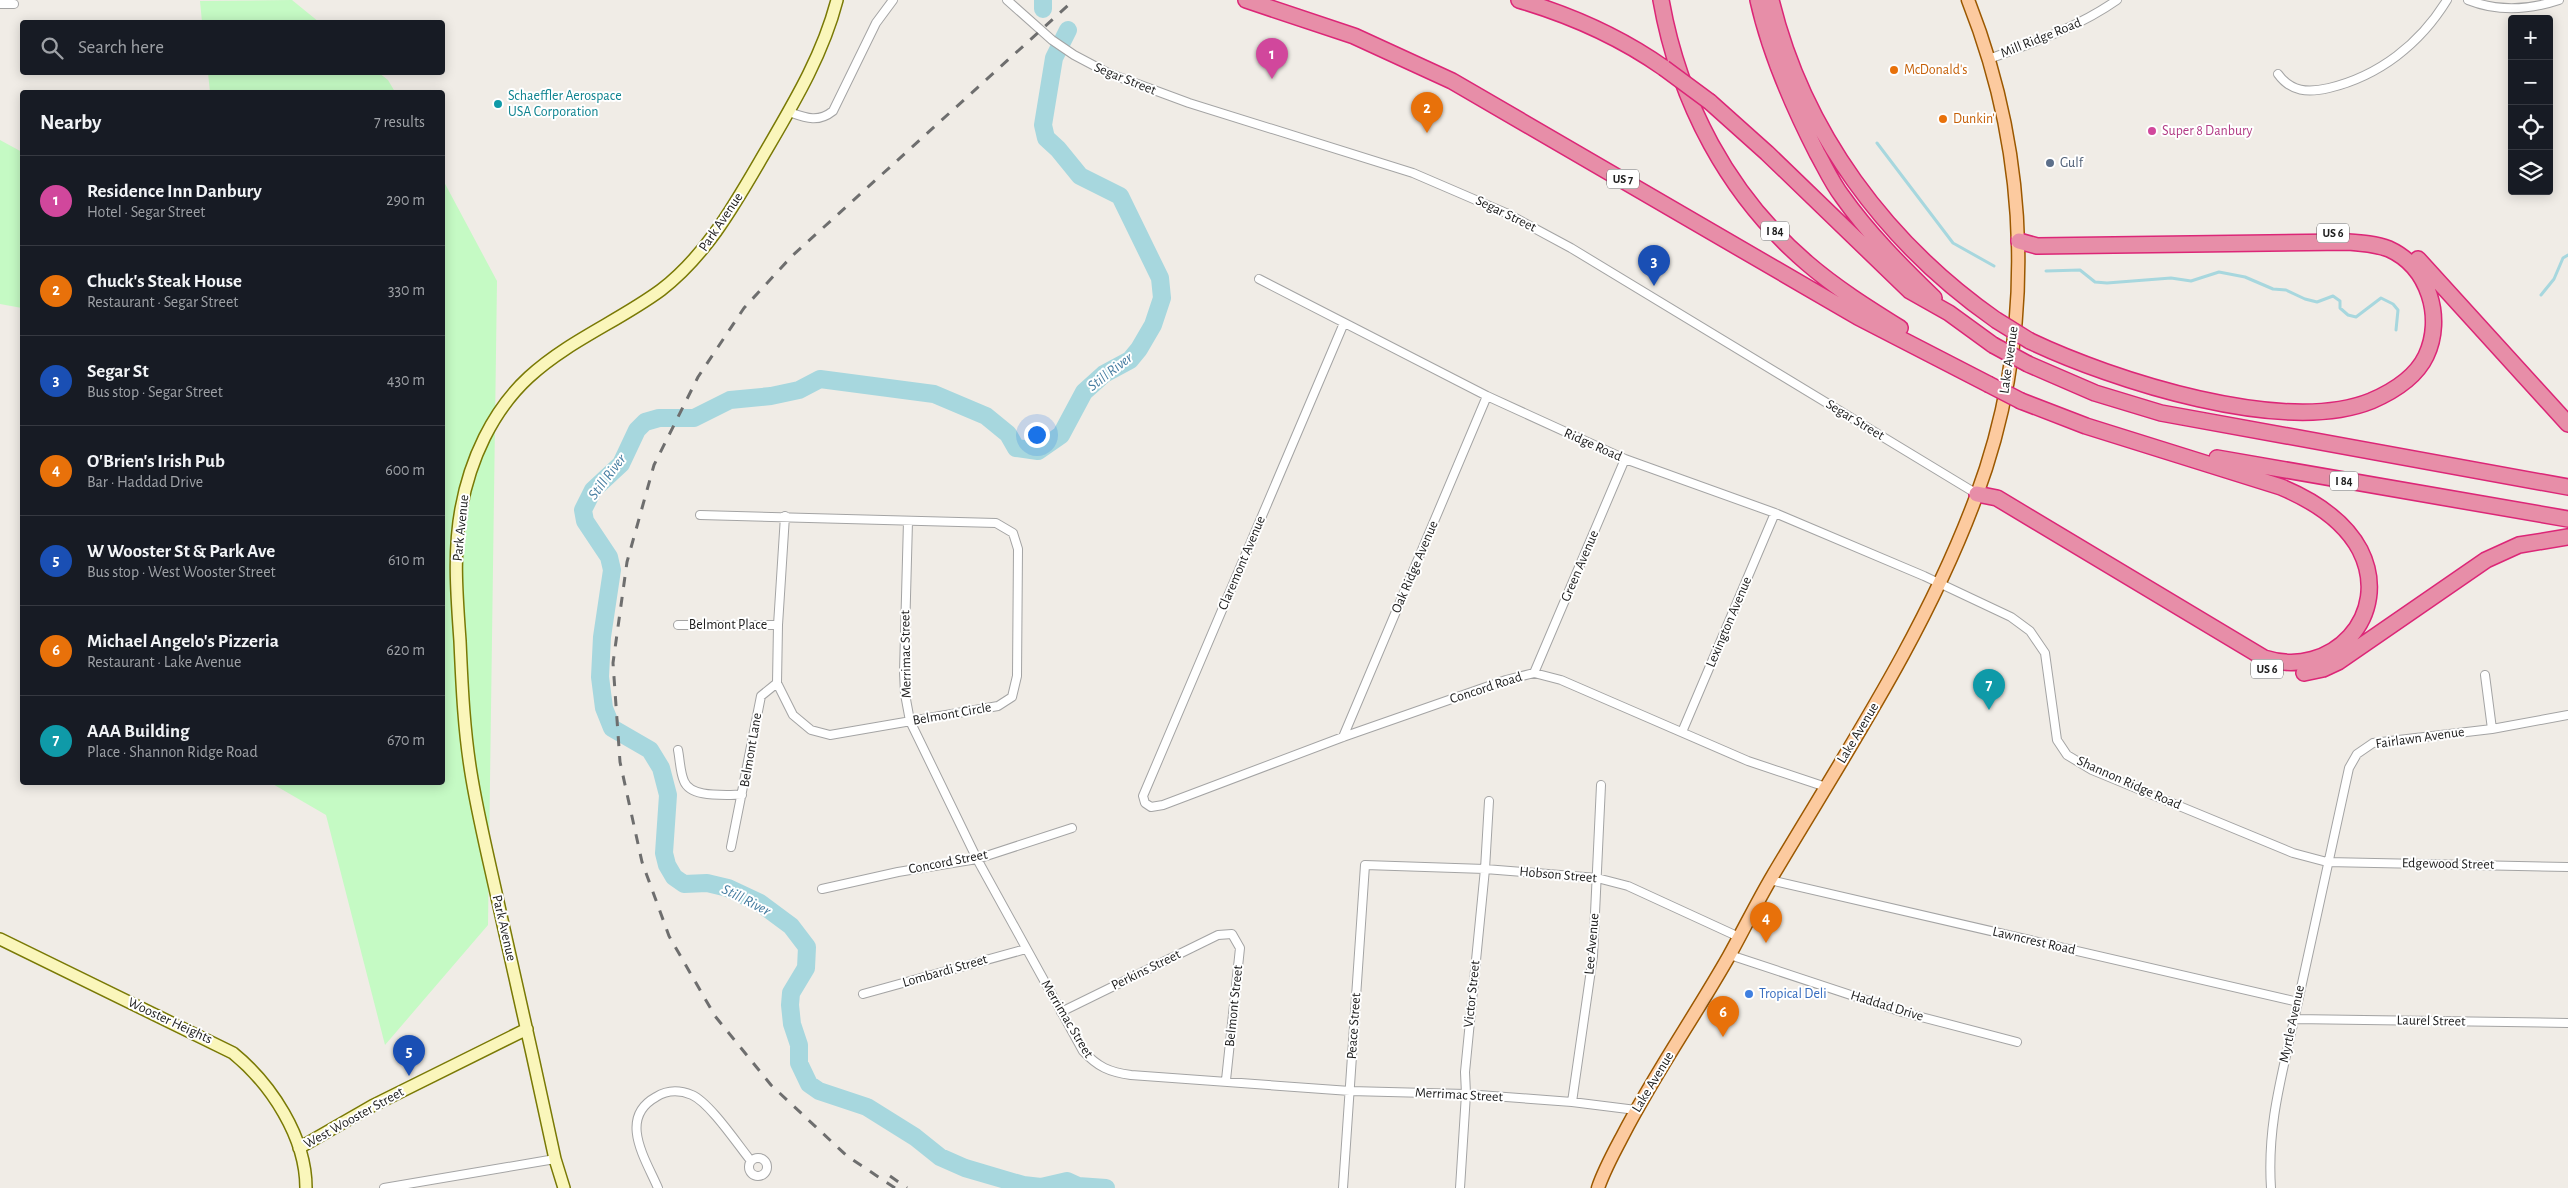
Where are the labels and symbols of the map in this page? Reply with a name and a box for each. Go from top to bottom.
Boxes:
street label: Mill Ridge Road [1999,15,2083,61]
pin: 1 [1256,38,1288,79]
street label: Segar Street [1092,60,1158,98]
place label: McDonald's [1904,63,1967,77]
marker: McDonald's [1888,64,1900,76]
place label: Schaeffler Aerospace USA Corporation [508,89,622,119]
pin: 2 [1411,92,1443,133]
marker: Schaeffler Aerospace USA Corporation [492,98,504,110]
place label: Dunkin' [1953,112,1995,126]
marker: Dunkin' [1937,113,1949,125]
place label: Super 8 Danbury [2162,124,2253,138]
marker: Super 8 Danbury [2146,125,2158,137]
place label: Gulf [2060,156,2084,170]
marker: Gulf [2044,157,2056,169]
road number: US 7 [1607,170,1639,188]
street label: Park Avenue [696,190,746,254]
street label: Segar Street [1474,193,1539,235]
road number: I 84 [1761,222,1789,240]
road number: US 6 [2317,224,2349,242]
pin: 3 [1638,245,1670,286]
street label: Lake Avenue [1997,325,2021,395]
water label: Still River [1085,349,1136,394]
street label: Segar Street [1823,397,1887,443]
your location [1024,422,1050,448]
street label: Ridge Road [1562,426,1624,464]
water label: Still River [585,451,629,502]
road number: I 84 [2330,472,2358,491]
street label: Park Avenue [451,494,471,562]
street label: Claremont Avenue [1216,514,1268,612]
street label: Oak Ridge Avenue [1389,519,1441,615]
street label: Green Avenue [1559,528,1601,604]
street label: Lexington Avenue [1704,575,1754,669]
street label: Merrimac Street [898,609,914,698]
street label: Belmont Place [689,618,767,632]
road number: US 6 [2251,660,2283,679]
pin: 7 [1973,669,2005,710]
street label: Concord Road [1448,670,1524,706]
street label: Belmont Circle [912,700,992,728]
street label: Lake Avenue [1834,700,1882,766]
street label: Belmont Lane [738,712,764,788]
street label: Fairlawn Avenue [2375,725,2465,751]
street label: Shannon Ridge Road [2075,754,2183,812]
street label: Concord Street [907,847,989,877]
street label: Edgewood Street [2402,856,2495,872]
street label: Hobson Street [1519,865,1598,885]
water label: Still River [719,881,774,919]
street label: Park Avenue [490,894,518,962]
pin: 4 [1750,902,1782,943]
street label: Lee Avenue [1582,913,1602,975]
street label: Lawncrest Road [1991,925,2077,957]
street label: Perkins Street [1109,947,1183,993]
street label: Lombardi Street [901,952,989,990]
street label: Victor Street [1462,959,1483,1028]
street label: Belmont Street [1223,964,1245,1048]
street label: Merrimac Street [1038,978,1096,1061]
street label: Myrtle Avenue [2277,984,2307,1064]
place label: Tropical Deli [1759,987,1827,1001]
marker: Tropical Deli [1743,988,1755,1000]
street label: Haddad Drive [1849,988,1925,1024]
street label: Peace Street [1345,992,1363,1060]
street label: Wooster Heights [126,995,214,1047]
pin: 6 [1707,996,1739,1037]
street label: Laurel Street [2396,1013,2466,1029]
pin: 5 [393,1035,425,1076]
street label: Lake Avenue [1629,1049,1677,1115]
street label: West Wooster Street [302,1085,407,1151]
street label: Merrimac Street [1415,1086,1504,1104]

